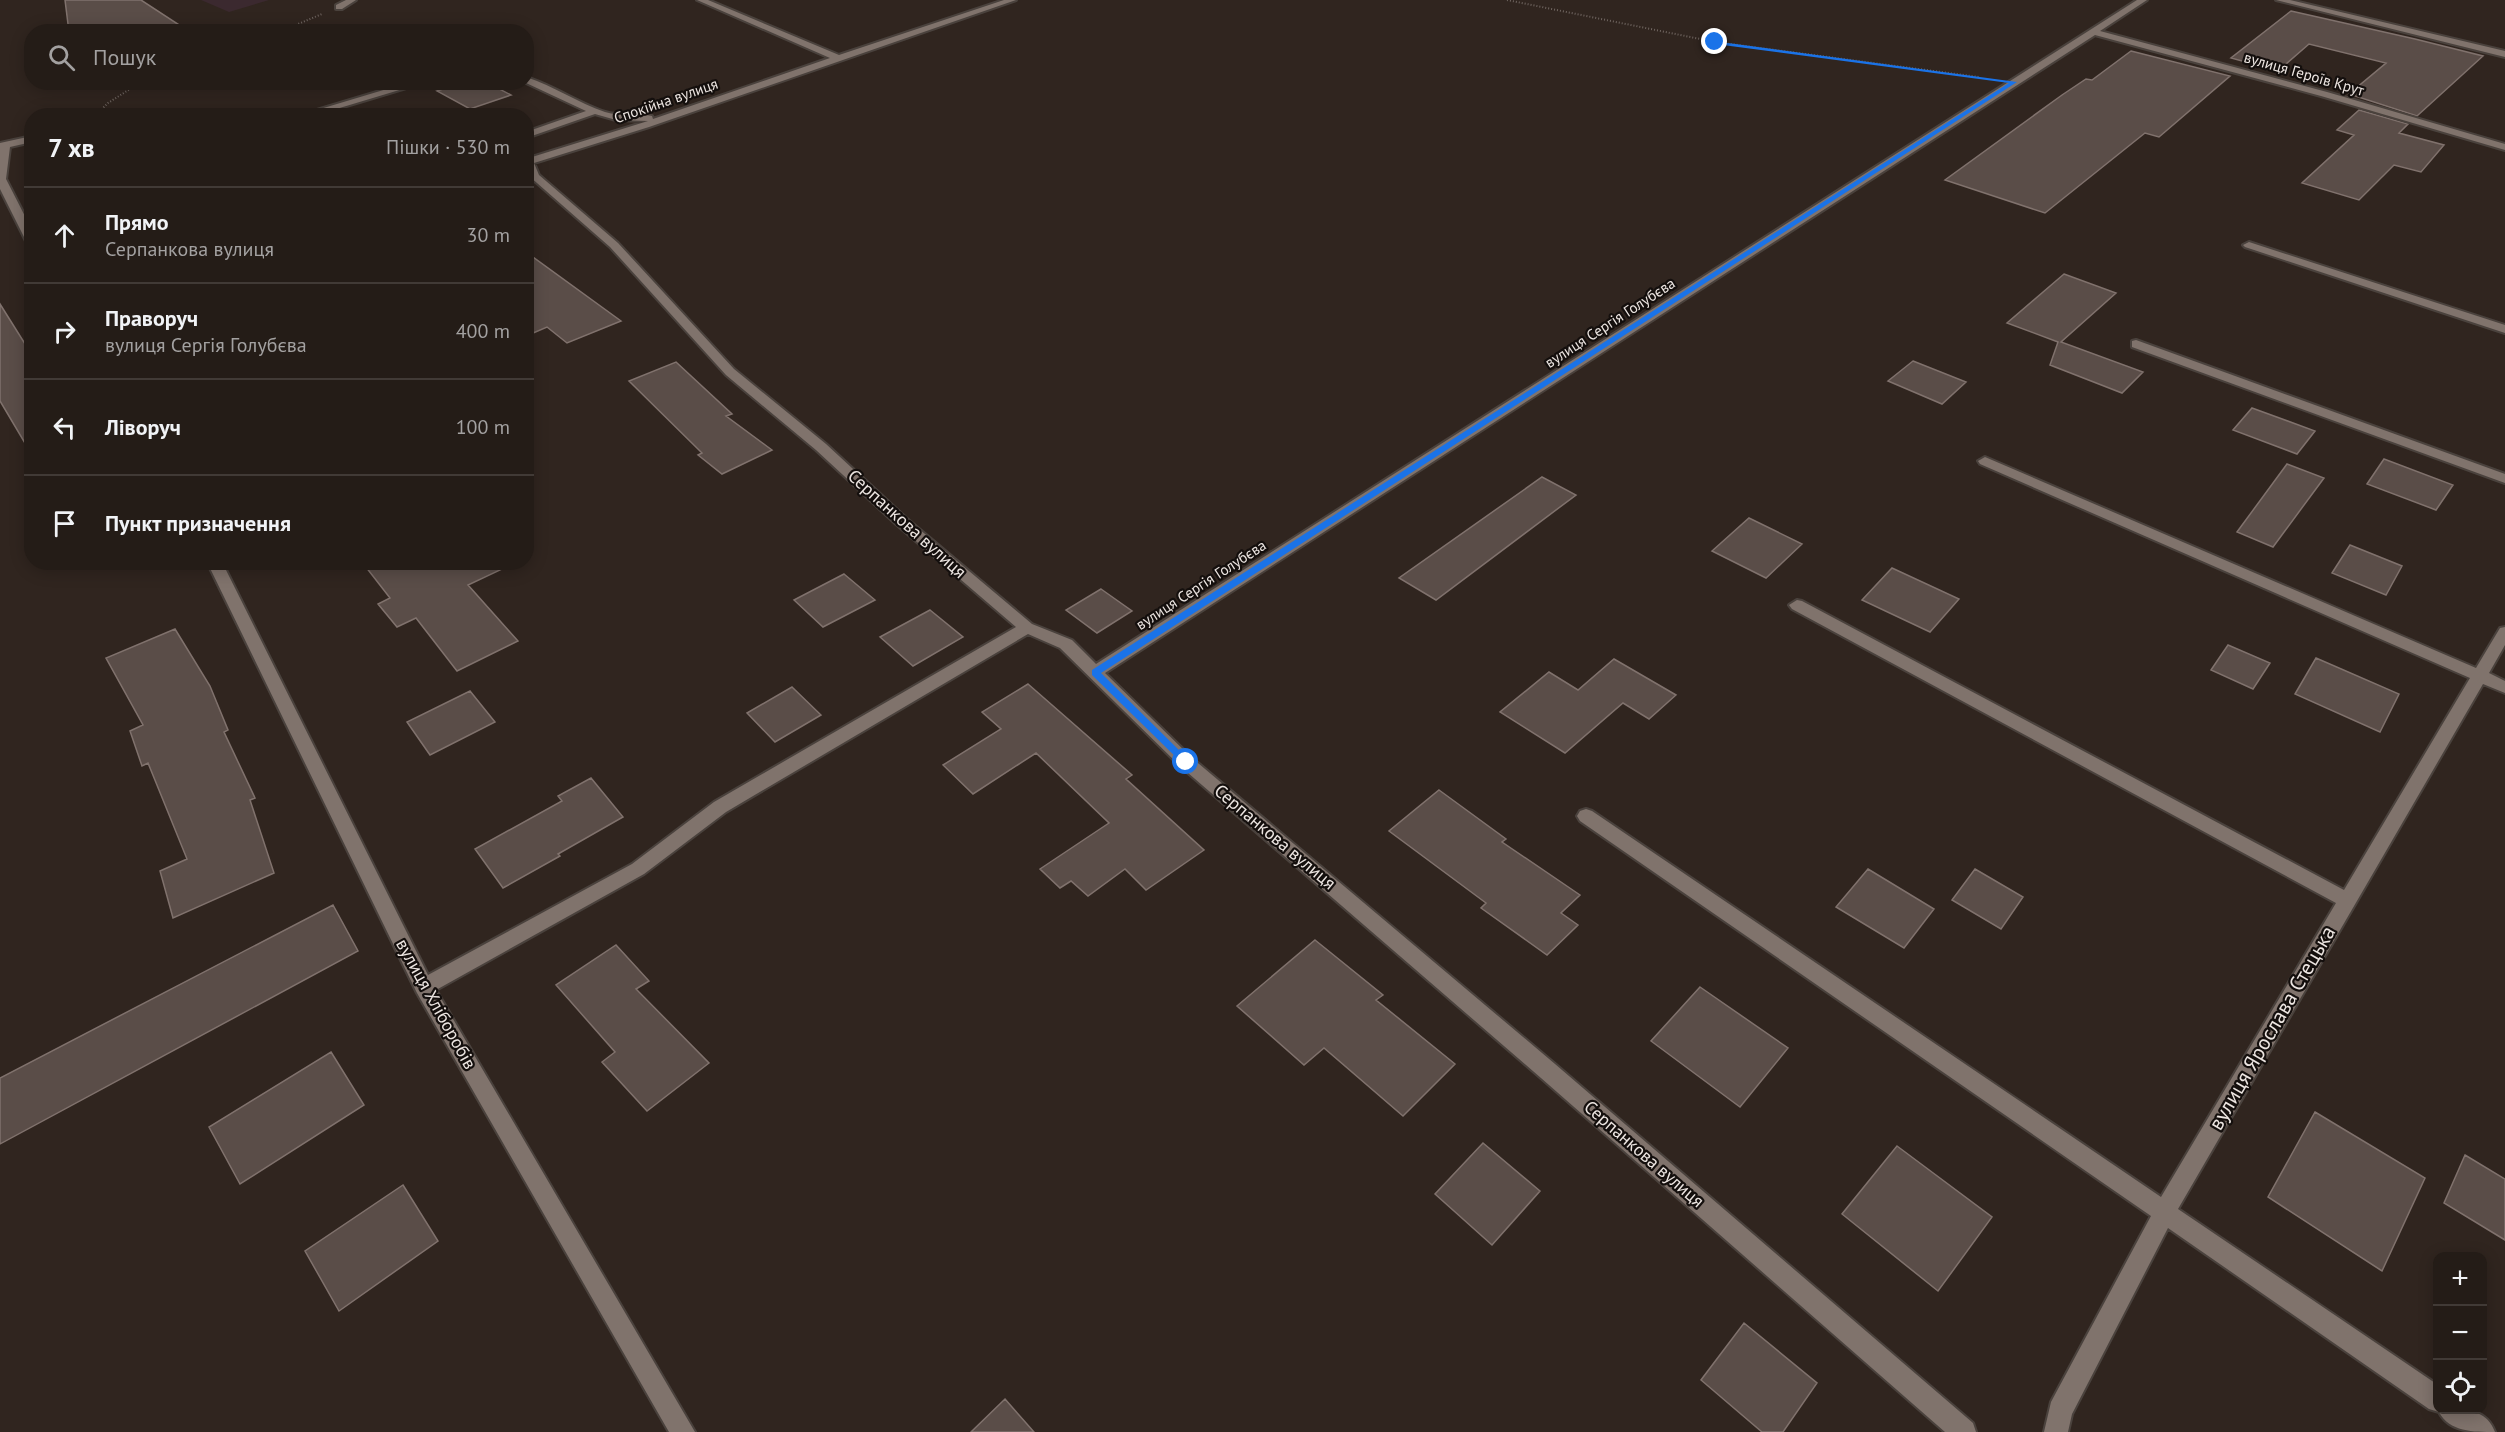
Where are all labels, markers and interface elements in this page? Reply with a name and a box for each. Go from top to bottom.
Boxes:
search box [24,24,534,90]
route end [1701,28,1727,54]
icon: search [45,41,78,74]
text: Пошук [93,43,156,71]
street label: вулиця Героїв Крут [2242,47,2366,100]
street label: Спокійна вулиця [611,74,720,127]
text: 7 хв [48,131,95,164]
text: Пішки · 530 m [386,134,510,160]
text: Прямо [105,208,168,236]
icon: ahead [48,219,81,252]
text: 30 m [467,222,510,248]
text: Серпанкова вулиця [105,236,274,262]
street label: вулиця Сергія Голубєва [1541,273,1678,372]
text: Праворуч [105,304,198,332]
icon: right [48,315,81,348]
text: 400 m [456,318,510,344]
text: вулиця Сергія Голубєва [105,332,307,358]
icon: left [48,411,81,444]
text: Ліворуч [105,413,181,441]
text: 100 m [456,414,510,440]
street label: Серпанкова вулиця [843,464,972,583]
icon: arrive [48,507,81,540]
text: Пункт призначення [105,509,291,537]
street label: вулиця Сергія Голубєва [1132,535,1269,634]
route start [1172,748,1198,774]
street label: Серпанкова вулиця [1210,779,1341,894]
street label: вулиця Ярослава Стецька [2202,921,2341,1135]
street label: вулиця Хліборобів [391,935,482,1073]
street label: Серпанкова вулиця [1579,1095,1709,1212]
map controls [2433,1252,2487,1414]
button: + [2433,1252,2487,1306]
button: − [2433,1306,2487,1360]
button: locate [2433,1360,2487,1414]

